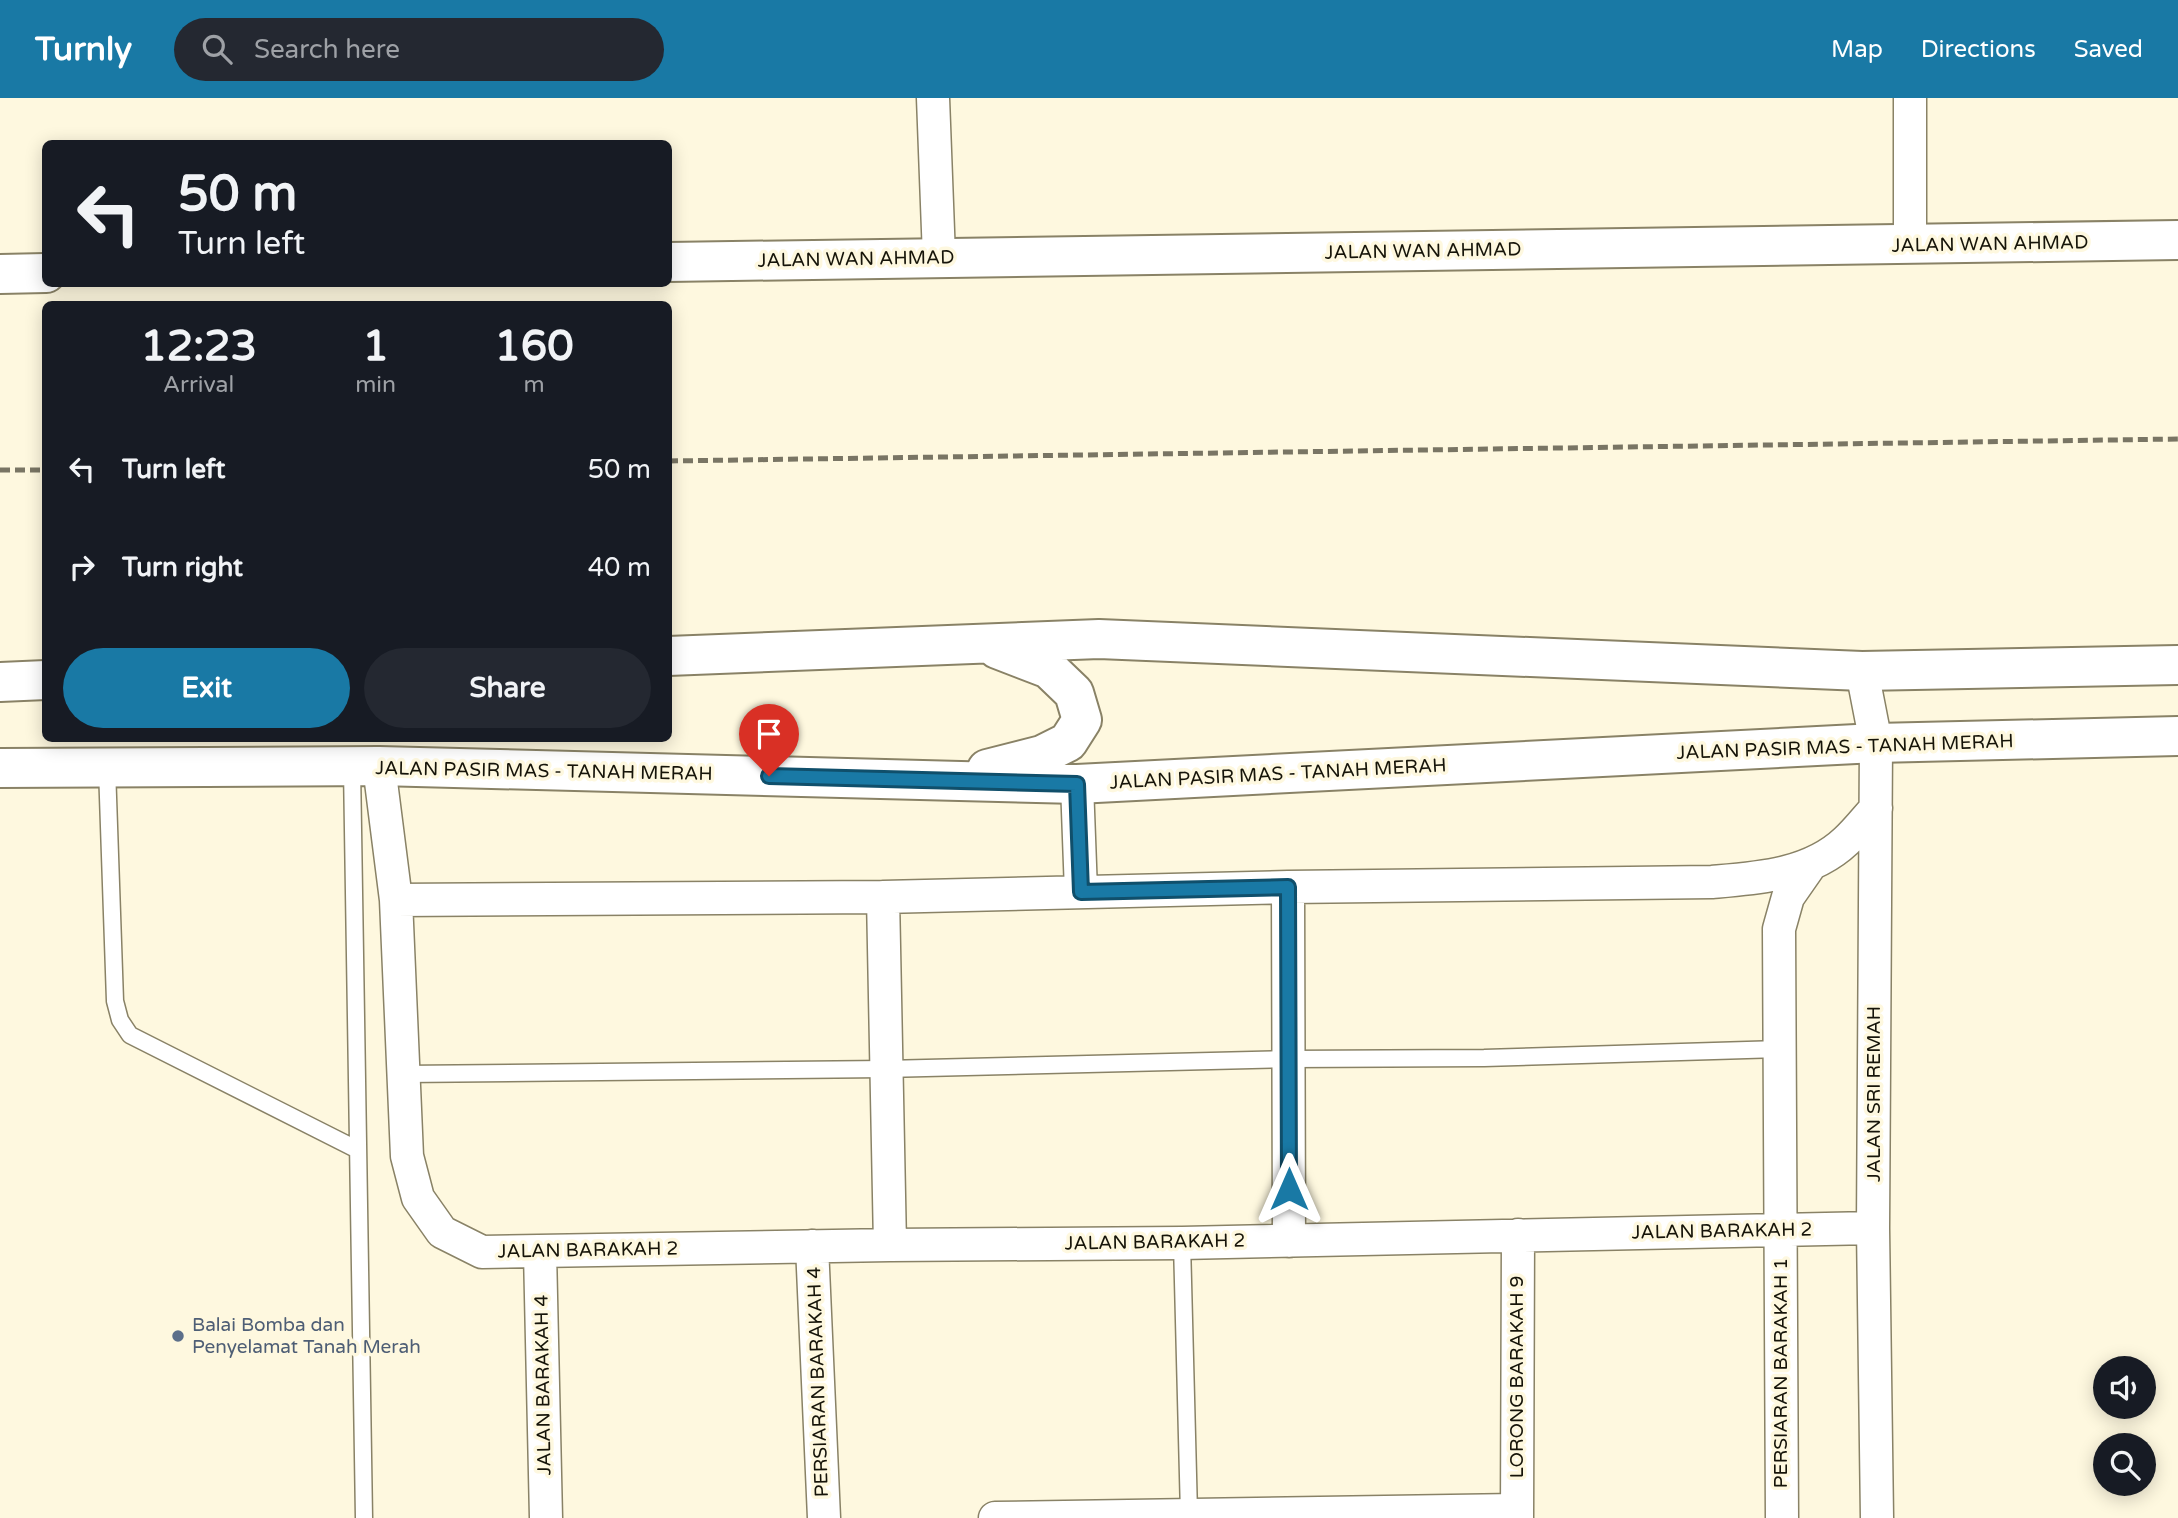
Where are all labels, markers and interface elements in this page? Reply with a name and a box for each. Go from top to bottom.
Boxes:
search box [174,18,664,81]
text: Turnly [35,30,132,69]
icon: search [198,30,236,68]
text: Search here [254,34,400,65]
text: Map [1831,35,1883,64]
text: Directions [1921,35,2036,64]
text: Saved [2074,35,2143,64]
text: 50 m [178,165,297,224]
icon: left [63,168,154,259]
text: Turn left [178,225,305,263]
street label: JALAN WAN AHMAD [1891,231,2089,257]
street label: JALAN WAN AHMAD [1324,238,1522,264]
street label: JALAN WAN AHMAD [757,246,955,272]
text: 12:23 [140,321,257,372]
text: 1 [362,321,389,372]
text: 160 [494,321,574,372]
text: Arrival [163,371,234,399]
text: min [355,371,396,399]
text: m [523,371,545,399]
icon: left [63,450,101,488]
text: Turn left [122,454,225,485]
text: 50 m [588,454,651,485]
icon: right [63,548,101,586]
text: Turn right [122,552,243,583]
text: 40 m [588,552,651,583]
button: Exit [63,648,350,728]
button: Share [364,648,651,728]
pin [739,704,799,776]
icon: arrive [750,715,788,753]
street label: JALAN PASIR MAS - TANAH MERAH [1676,730,2014,764]
street label: JALAN PASIR MAS - TANAH MERAH [1109,754,1447,794]
street label: JALAN PASIR MAS - TANAH MERAH [375,757,713,785]
street label: JALAN SRI REMAH [1863,1006,1885,1182]
position arrow [1252,1152,1326,1226]
street label: JALAN BARAKAH 2 [1631,1218,1813,1244]
street label: JALAN BARAKAH 2 [1064,1229,1246,1255]
street label: JALAN BARAKAH 2 [497,1237,679,1263]
street label: PERSIARAN BARAKAH 1 [1770,1258,1792,1488]
street label: PERSIARAN BARAKAH 4 [803,1266,833,1498]
street label: LORONG BARAKAH 9 [1506,1276,1528,1478]
street label: JALAN BARAKAH 4 [530,1294,556,1476]
place label: Balai Bomba dan Penyelamat Tanah Merah [192,1314,421,1358]
marker: Balai Bomba dan Penyelamat Tanah Merah [170,1328,186,1344]
map controls [2093,1356,2156,1496]
button: sound [2093,1356,2156,1419]
button: search [2093,1433,2156,1496]

